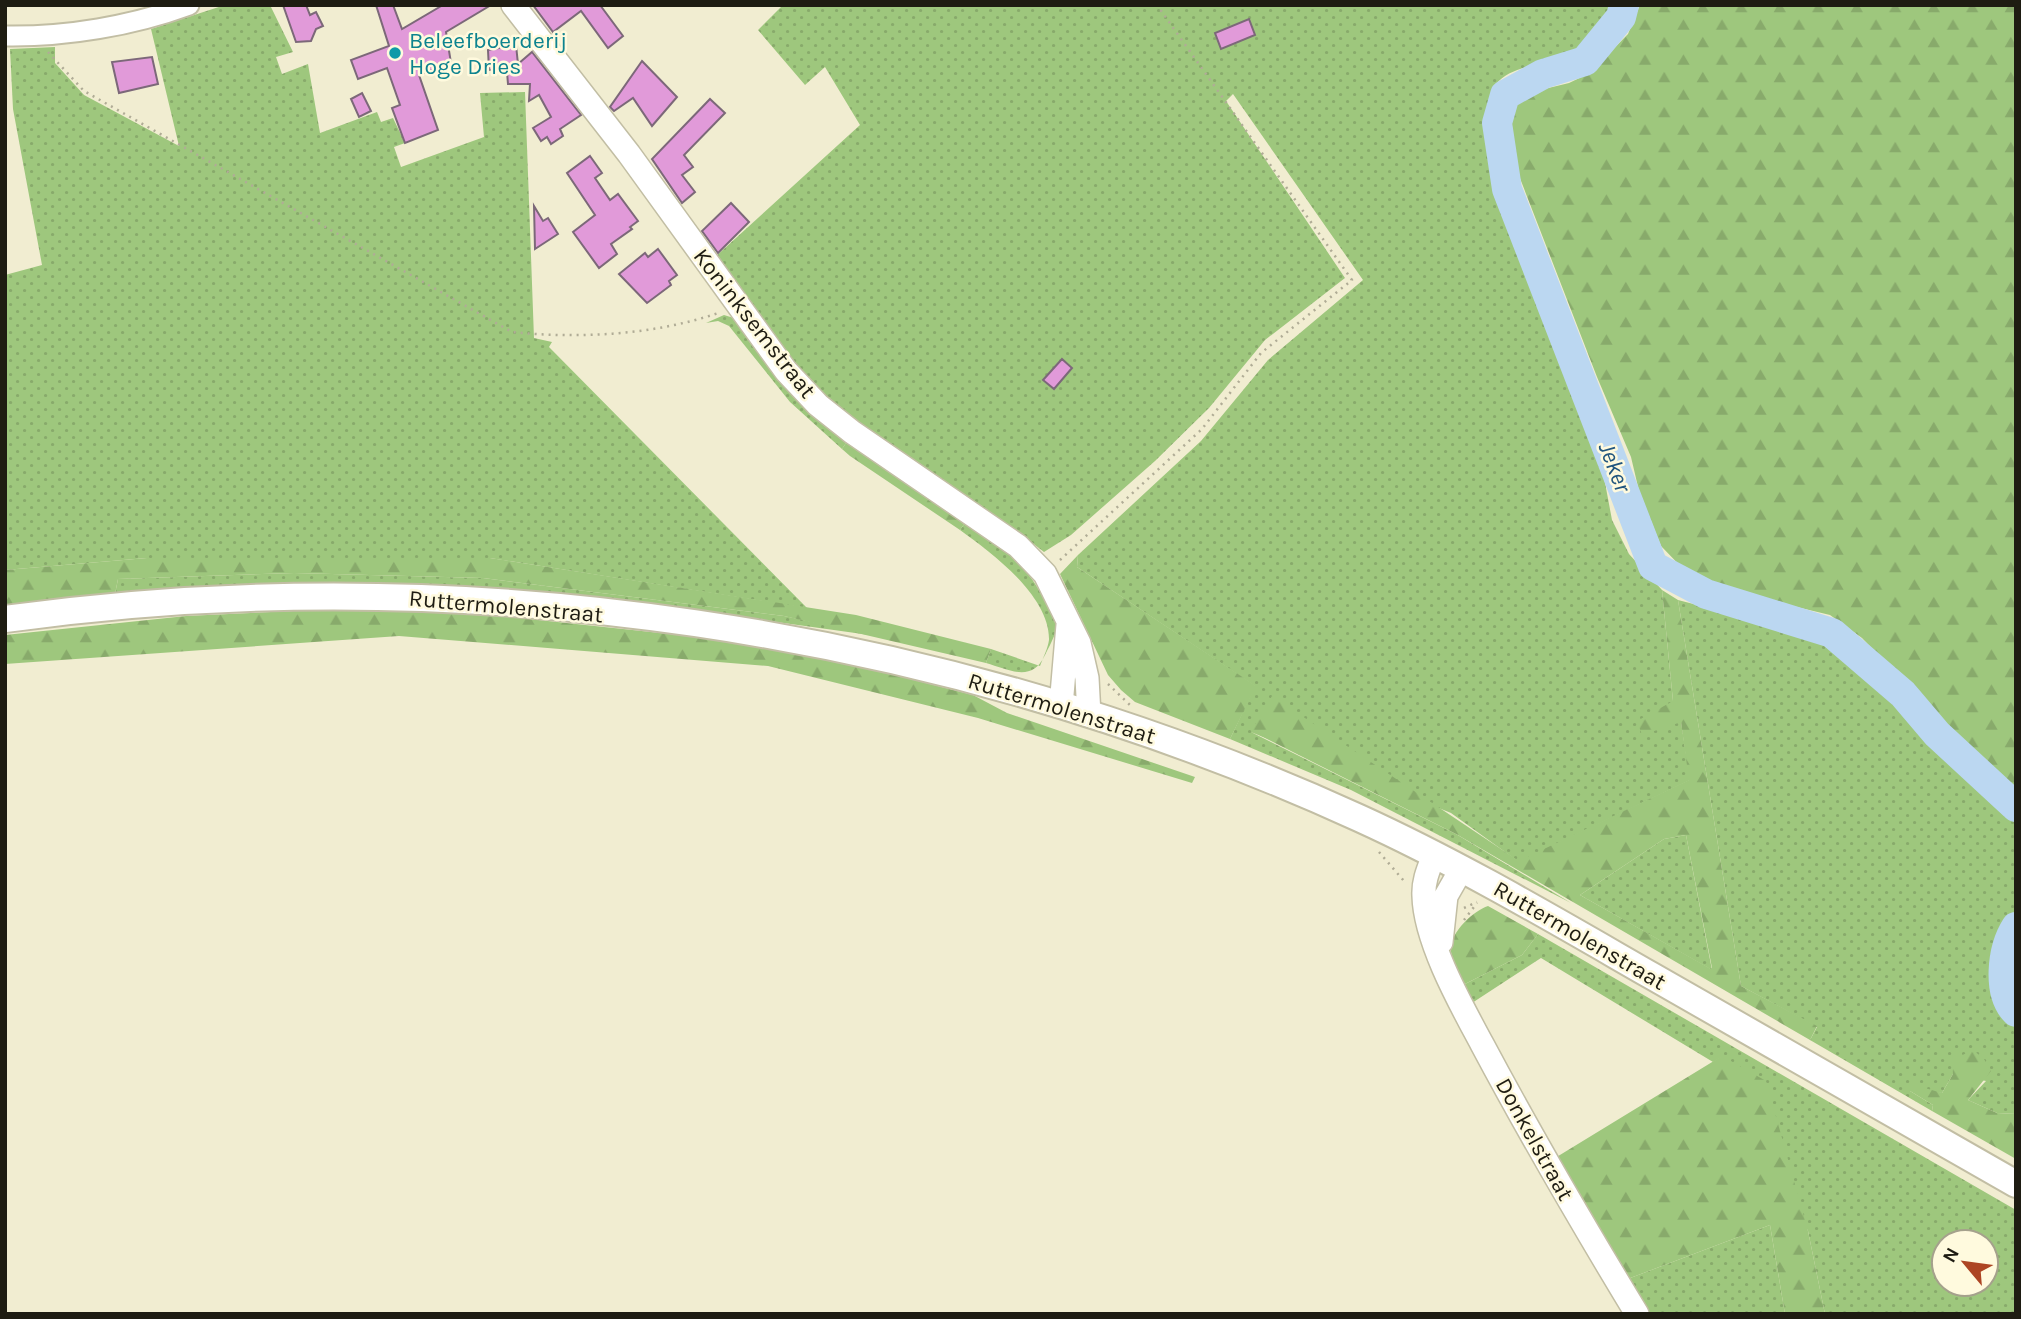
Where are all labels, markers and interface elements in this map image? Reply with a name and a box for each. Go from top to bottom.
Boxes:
place label: Beleefboerderij Hoge Dries [409,27,567,80]
marker: Beleefboerderij Hoge Dries [387,45,403,61]
street label: Koninksemstraat [688,243,822,404]
water label: Jeker [1593,438,1638,497]
street label: Ruttermolenstraat [408,585,604,628]
street label: Ruttermolenstraat [965,667,1159,750]
street label: Ruttermolenstraat [1489,875,1671,996]
street label: Donkelstraat [1490,1073,1579,1206]
north arrow [1930,1228,2000,1298]
text: N [1938,1244,1964,1267]

